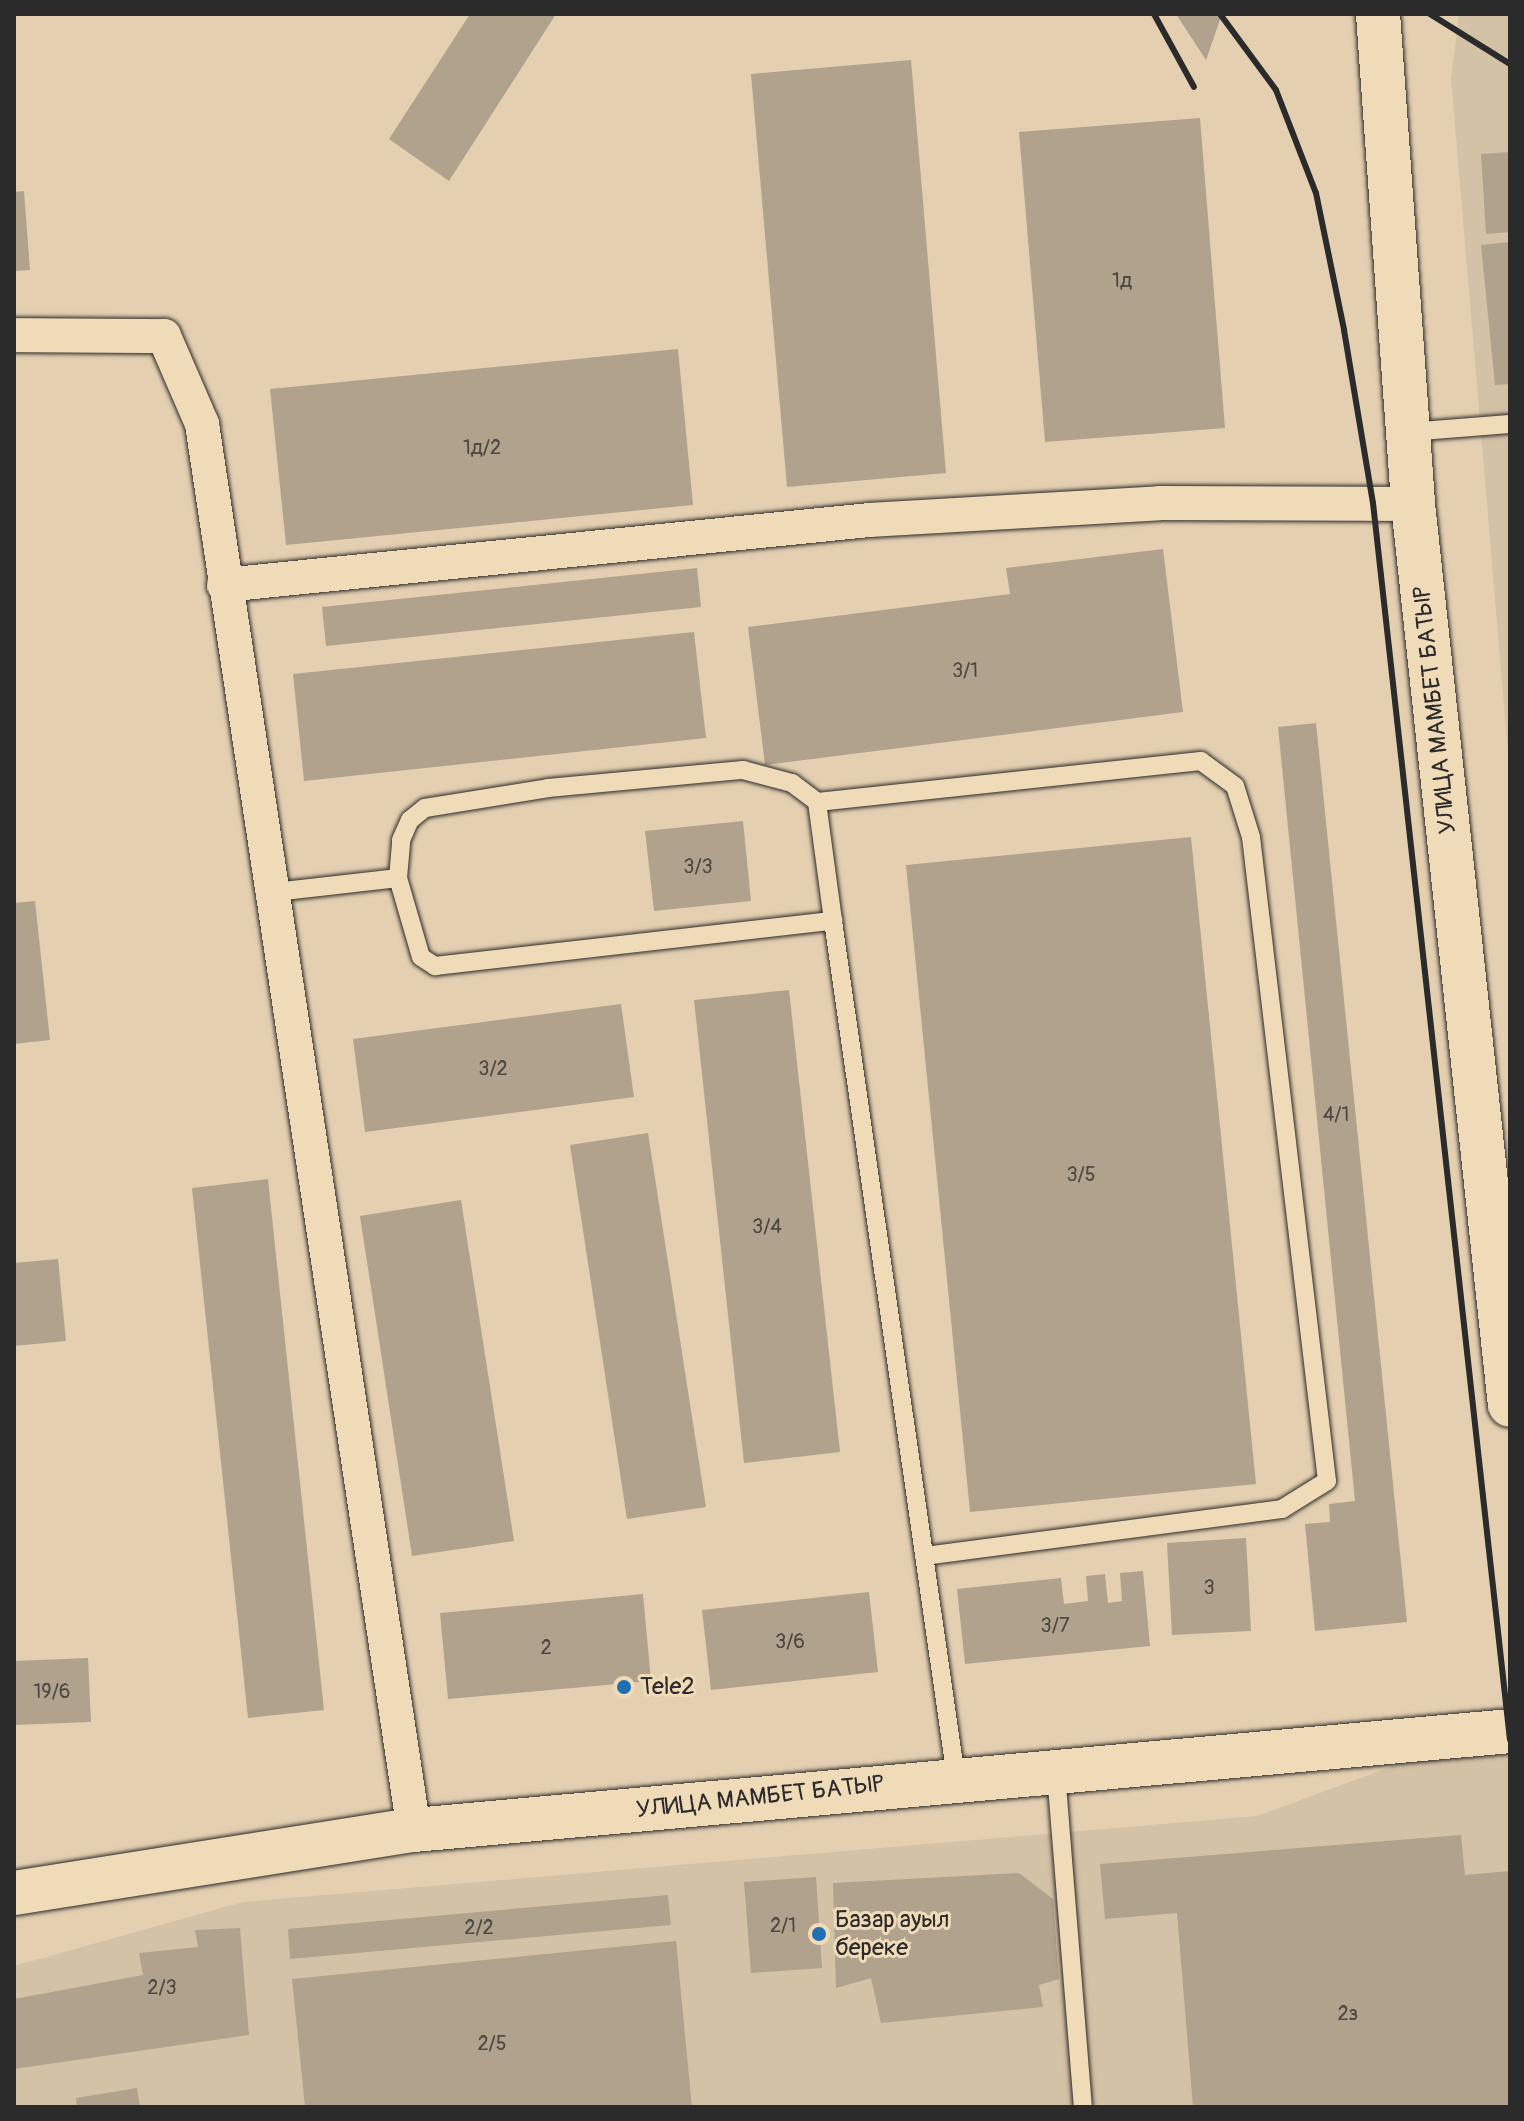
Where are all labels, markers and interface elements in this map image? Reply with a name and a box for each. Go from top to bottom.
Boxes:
house number: 1д [1112,268,1132,292]
house number: 1д/2 [463,435,501,459]
street label: УЛИЦА МАМБЕТ БАТЫР [1408,585,1462,835]
house number: 3/1 [952,658,978,682]
house number: 3/3 [683,854,713,878]
house number: 3/2 [478,1056,508,1080]
house number: 4/1 [1323,1102,1349,1126]
house number: 3/5 [1066,1162,1096,1186]
house number: 3/4 [752,1214,782,1238]
house number: 3 [1203,1575,1215,1599]
house number: 3/7 [1041,1613,1069,1637]
house number: 3/6 [775,1629,805,1653]
house number: 2 [540,1635,552,1659]
place label: Tele2 [640,1673,695,1701]
marker: Tele2 [615,1678,633,1696]
house number: 19/6 [34,1679,70,1703]
street label: УЛИЦА МАМБЕТ БАТЫР [635,1770,885,1824]
place label: Базар ауыл береке [835,1906,949,1962]
house number: 2/1 [770,1913,796,1937]
house number: 2/2 [464,1915,494,1939]
marker: Базар ауыл береке [810,1925,828,1943]
house number: 2/3 [147,1975,177,1999]
house number: 2з [1338,2001,1358,2025]
house number: 2/5 [477,2031,507,2055]

